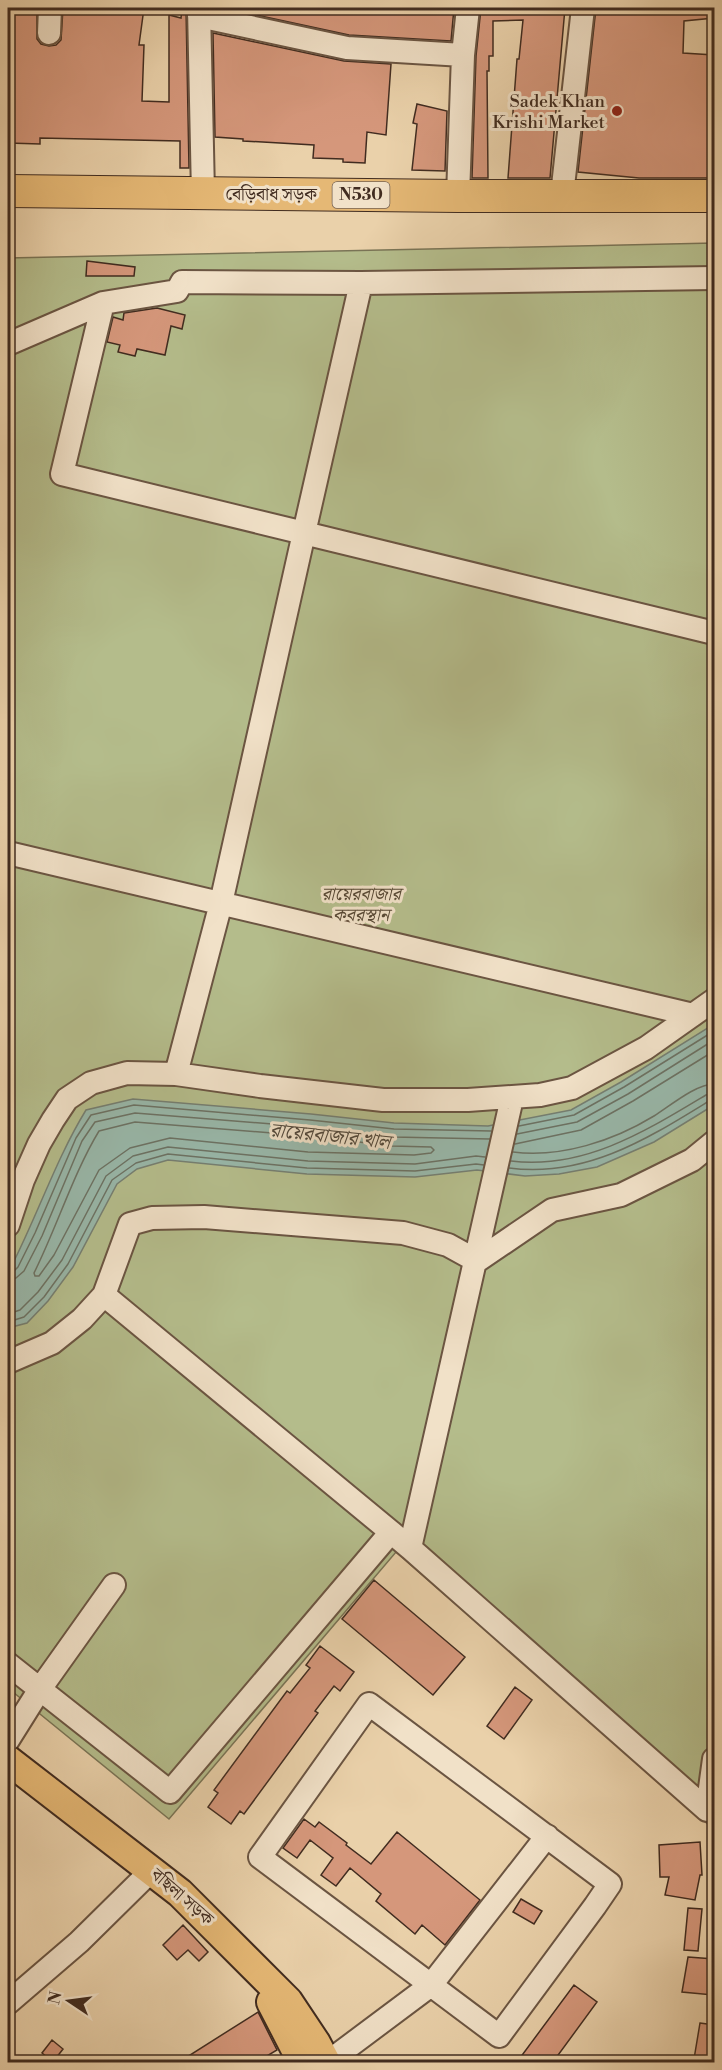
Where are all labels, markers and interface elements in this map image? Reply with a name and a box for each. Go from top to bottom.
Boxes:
place label: Sadek Khan Krishi Market [492,90,606,134]
marker: Sadek Khan Krishi Market [610,104,624,118]
road number: N530 [332,182,389,208]
street label: বেড়িবাধ সড়ক [225,183,318,206]
park label: রায়েরবাজার কবরস্থান [321,883,404,927]
water label: রায়েরবাজার খাল [269,1118,395,1156]
street label: বছিলা সড়ক [145,1863,219,1931]
north arrow [39,1971,99,2031]
text: N [44,1989,67,2006]

